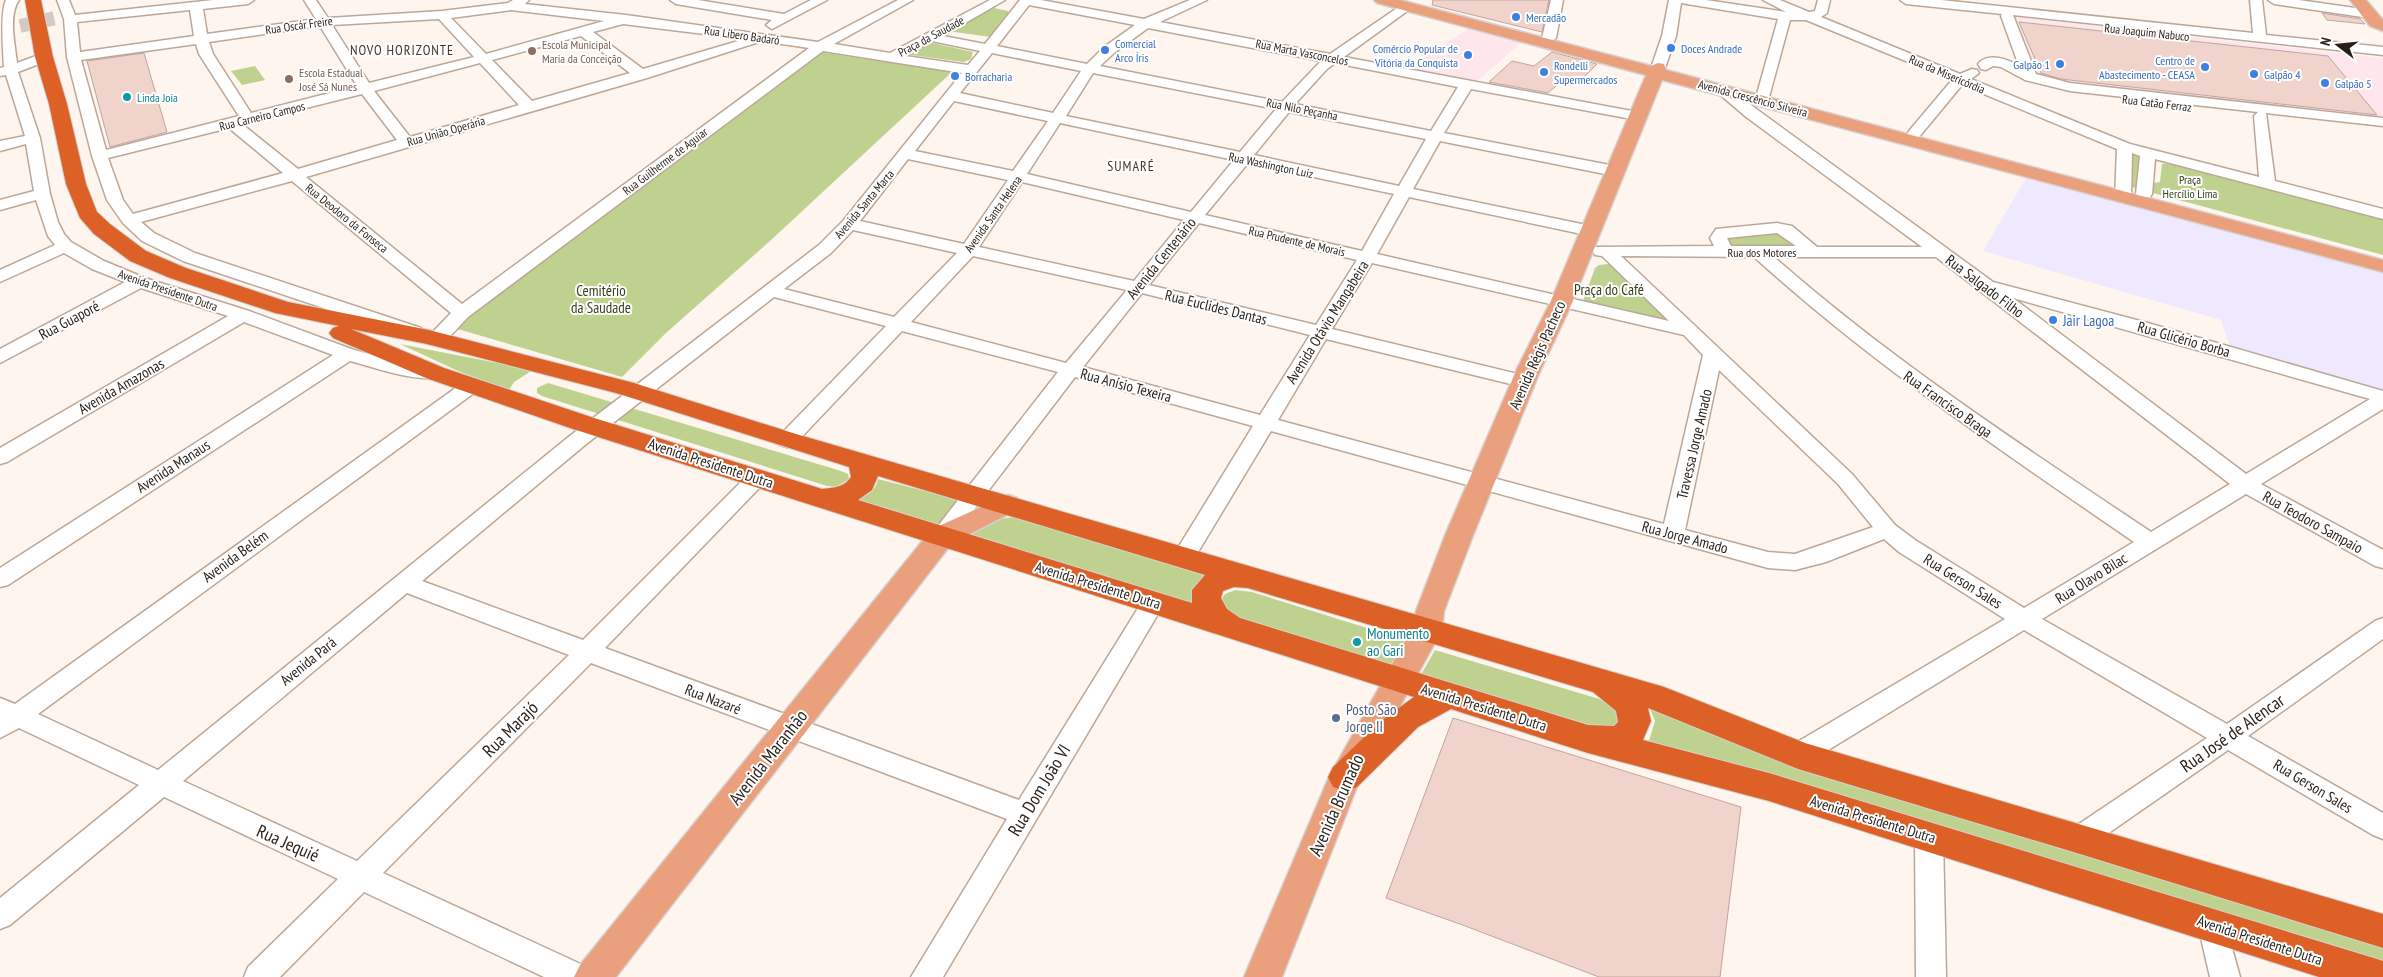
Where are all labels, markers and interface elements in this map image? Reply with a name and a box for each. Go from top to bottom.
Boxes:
place label: Mercadão [1526,10,1566,25]
marker: Mercadão [1510,11,1522,23]
street label: Praça da Saudade [895,12,967,60]
street label: Rua Oscár Freire [264,13,334,37]
street label: Rua Joaquim Nabuco [2104,20,2190,44]
north arrow [2313,20,2363,70]
street label: Rua Líbero Badaró [703,22,781,48]
text: N [2316,35,2335,48]
place label: Comercial Arco Íris [1115,36,1156,65]
street label: Rua Marta Vasconcelos [1254,36,1350,68]
place label: Escola Municipal Maria da Conceição [542,37,622,66]
district label: NOVO HORIZONTE [350,41,454,59]
place label: Comércio Popular de Vitória da Conquista [1373,41,1458,70]
place label: Doces Andrade [1681,41,1742,56]
marker: Doces Andrade [1665,42,1677,54]
marker: Comercial Arco Íris [1099,44,1111,56]
marker: Escola Municipal Maria da Conceição [526,45,538,57]
marker: Comércio Popular de Vitória da Conquista [1462,49,1474,61]
street label: Rua da Misericórdia [1907,51,1987,97]
place label: Centro de Abastecimento - CEASA [2099,53,2195,82]
place label: Galpão 1 [2013,57,2050,72]
place label: Rondelli Supermercados [1554,58,1617,87]
marker: Galpão 1 [2054,58,2066,70]
marker: Centro de Abastecimento - CEASA [2199,61,2211,73]
place label: Escola Estadual José Sá Nunes [298,65,363,94]
marker: Rondelli Supermercados [1538,66,1550,78]
place label: Galpão 4 [2264,67,2301,82]
marker: Galpão 4 [2248,68,2260,80]
place label: Borracharia [965,69,1012,84]
marker: Borracharia [949,70,961,82]
marker: Escola Estadual José Sá Nunes [283,73,295,85]
street label: Avenida Crescêncio Silveira [1697,76,1810,120]
place label: Galpão 5 [2335,76,2372,91]
marker: Galpão 5 [2319,77,2331,89]
place label: Linda Joia [137,90,178,105]
marker: Linda Joia [121,91,133,103]
street label: Rua Catão Ferraz [2121,91,2193,115]
street label: Rua Nilo Peçanha [1265,95,1339,123]
street label: Rua Carneiro Campos [217,98,307,134]
street label: Rua União Operária [405,113,487,149]
street label: Rua Guilherme de Aguiar [619,124,711,198]
street label: Rua Washington Luiz [1227,149,1315,181]
district label: SUMARÉ [1107,157,1155,175]
street label: Avenida Santa Marta [831,166,897,241]
park label: Praça Hercílio Lima [2163,172,2218,201]
street label: Avenida Santa Helena [961,173,1025,255]
street label: Rua Deodoro da Fonseca [303,180,392,256]
street label: Avenida Centenário [1122,213,1200,303]
street label: Rua Prudente de Morais [1247,223,1347,259]
street label: Rua dos Motores [1728,245,1796,260]
street label: Rua Salgado Filho [1942,250,2028,322]
street label: Avenida Otávio Mangabeira [1281,257,1373,387]
street label: Avenida Presidente Dutra [116,266,220,314]
park label: Praça do Café [1574,280,1644,299]
park label: Cemitério da Saudade [571,281,631,317]
street label: Rua Euclides Dantas [1163,285,1269,329]
street label: Rua Guaporé [35,296,103,344]
street label: Avenida Régis Pacheco [1505,298,1569,412]
place label: Jair Lagoa [2062,311,2114,330]
marker: Jair Lagoa [2047,314,2059,326]
street label: Rua Glicério Borba [2135,317,2233,361]
street label: Avenida Amazonas [75,354,167,418]
street label: Rua Anísio Texeira [1078,364,1174,406]
street label: Rua Francisco Braga [1900,366,1996,442]
street label: Travessa Jorge Amado [1672,387,1716,501]
street label: Avenida Presidente Dutra [646,434,776,492]
street label: Avenida Manaus [133,435,213,497]
street label: Rua Teodoro Sampaio [2260,487,2366,557]
street label: Rua Jorge Amado [1640,516,1730,558]
street label: Avenida Belém [198,526,272,586]
street label: Rua Olavo Bilac [2052,548,2131,608]
street label: Rua Gerson Sales [1920,549,2006,613]
street label: Avenida Presidente Dutra [1033,557,1163,613]
place label: Monumento ao Gari [1367,624,1429,660]
street label: Avenida Pará [276,633,340,689]
marker: Monumento ao Gari [1351,636,1363,648]
street label: Avenida Presidente Dutra [1419,679,1549,735]
street label: Rua Nazaré [682,680,744,718]
street label: Rua José de Alencar [2175,689,2289,777]
street label: Rua Marajó [477,696,543,762]
place label: Posto São Jorge II [1345,700,1396,736]
street label: Avenida Maranhão [724,705,812,809]
marker: Posto São Jorge II [1330,712,1342,724]
street label: Rua Dom João VI [1003,740,1075,840]
street label: Avenida Brumado [1303,750,1369,859]
street label: Rua Gerson Sales [2270,755,2356,817]
street label: Avenida Presidente Dutra [1808,791,1938,847]
street label: Rua Jequié [253,819,323,867]
street label: Avenida Presidente Dutra [2195,911,2325,969]

